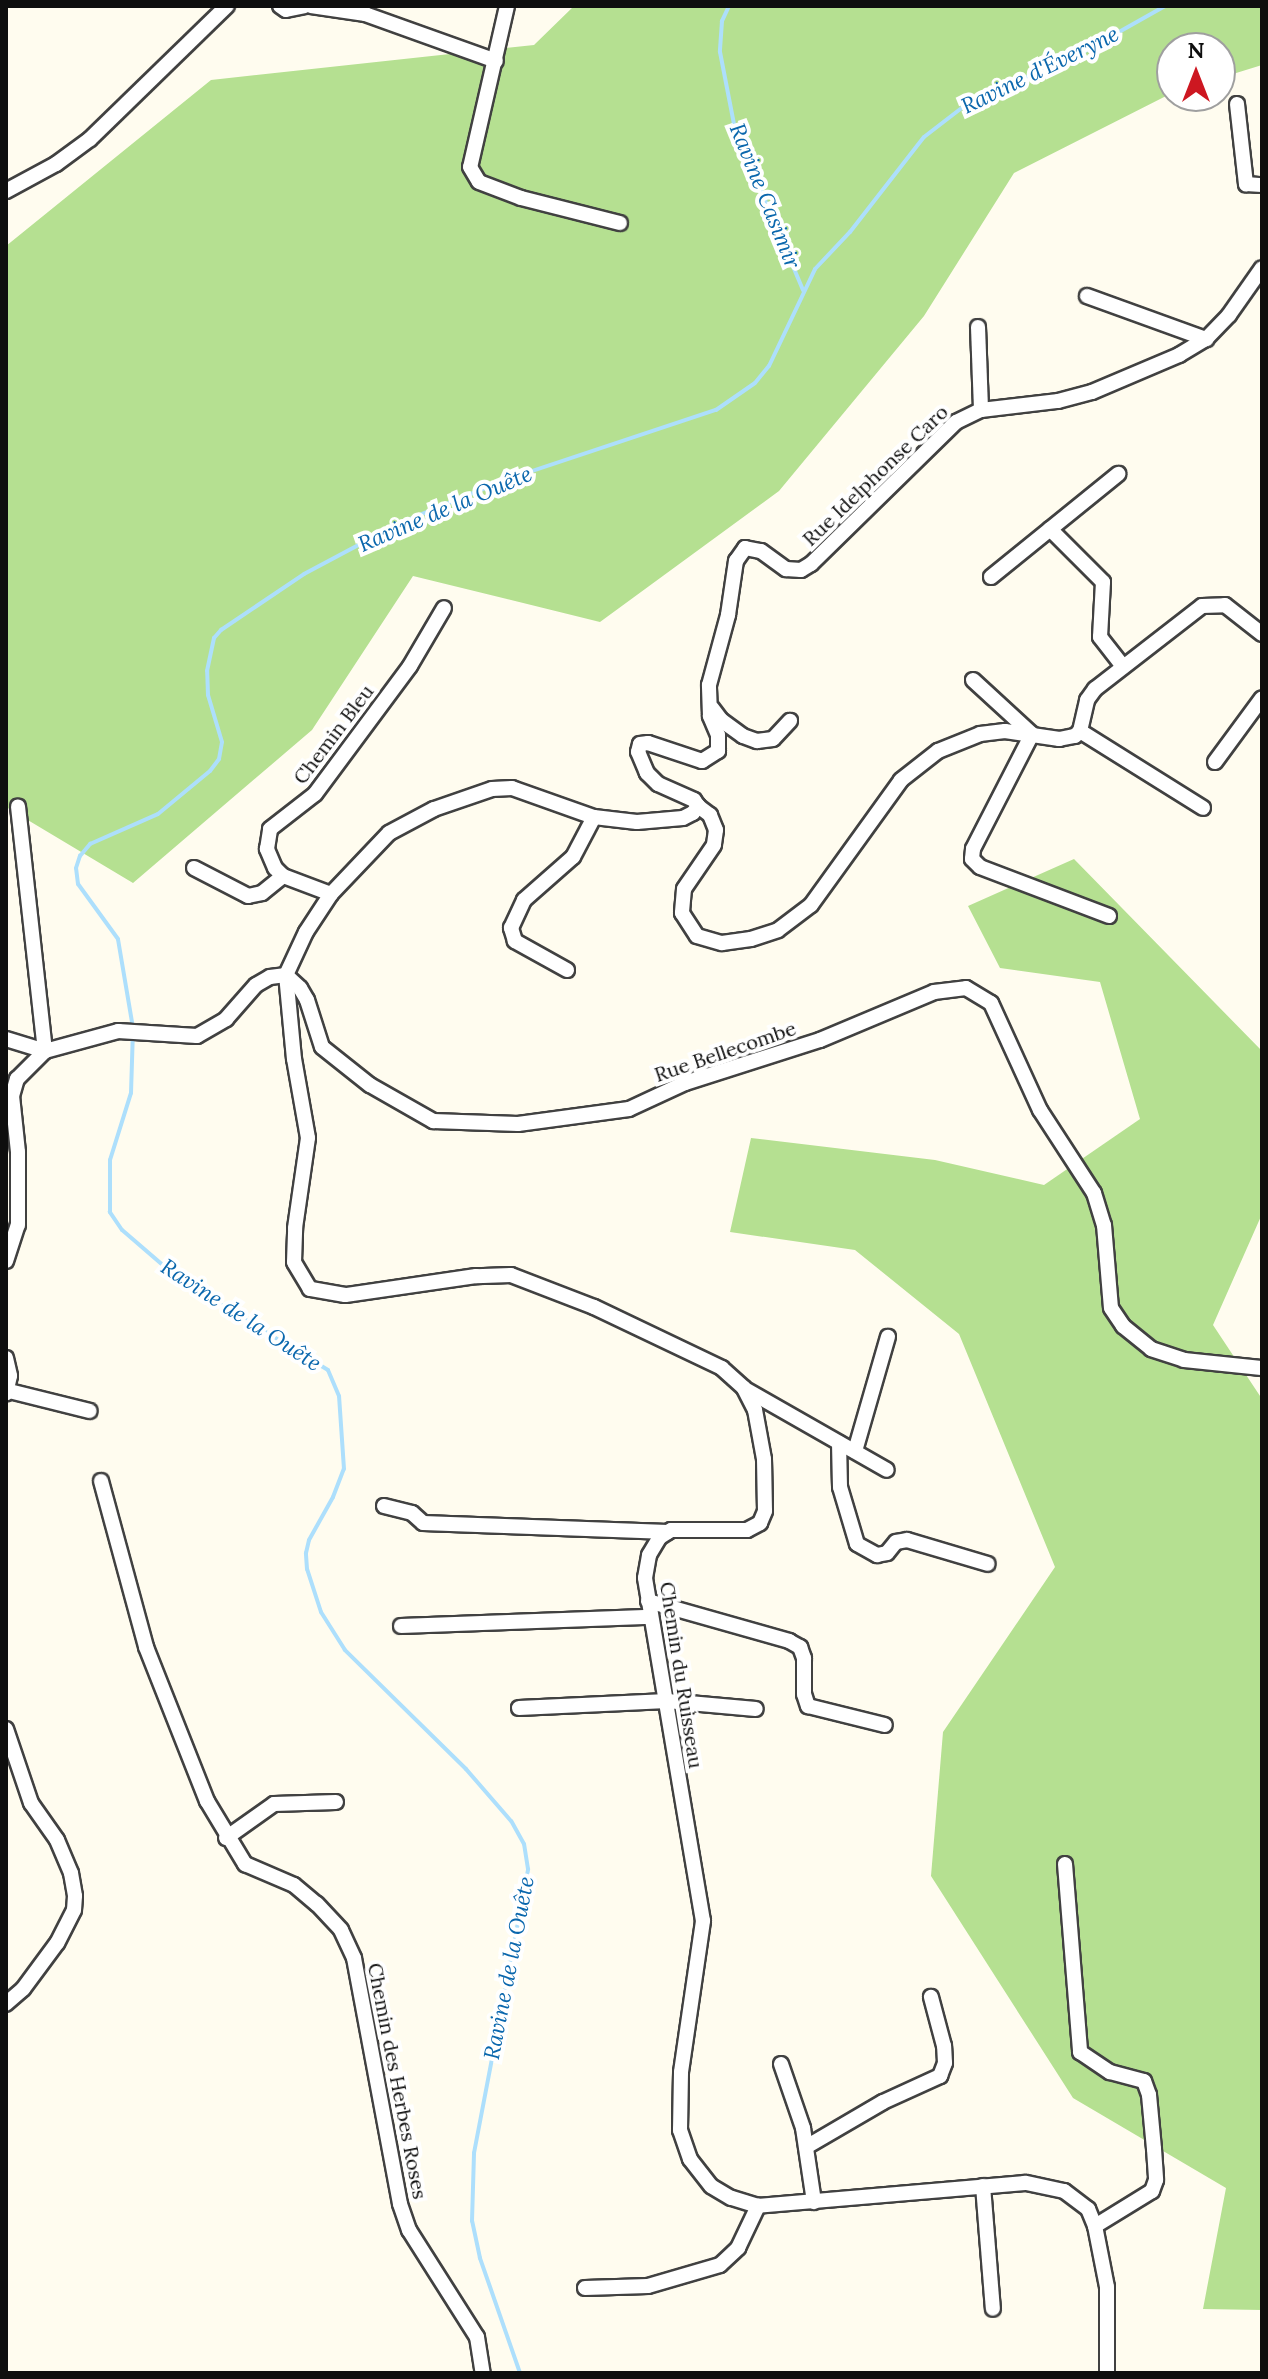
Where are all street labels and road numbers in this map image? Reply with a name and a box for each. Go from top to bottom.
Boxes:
street label: Rue Idelphonse Caro [797,399,953,551]
street label: Chemin Bleu [288,680,378,788]
street label: Rue Bellecombe [651,1016,799,1086]
street label: Chemin du Ruisseau [655,1580,709,1770]
street label: Chemin des Herbes Roses [363,1961,433,2201]

